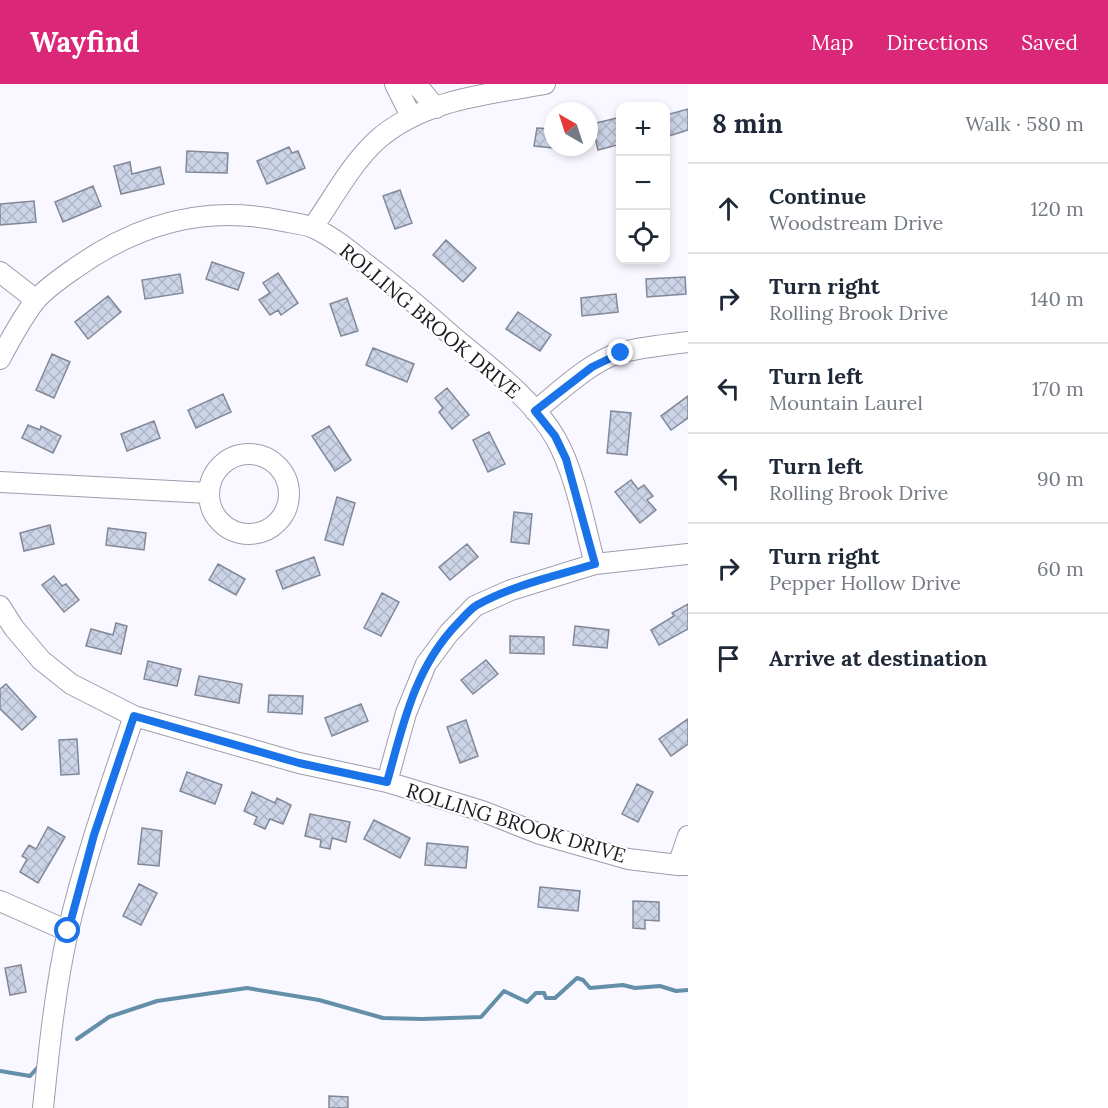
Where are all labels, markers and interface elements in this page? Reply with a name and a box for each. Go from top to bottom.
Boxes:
text: Wayfind [30,24,139,60]
text: Map [811,29,854,56]
text: Directions [887,29,988,56]
text: Saved [1021,29,1078,56]
north arrow [544,102,598,156]
map controls [616,102,670,264]
button: + [616,102,670,156]
text: 8 min [712,107,783,140]
text: Walk · 580 m [965,111,1084,136]
button: − [616,156,670,210]
text: Continue [769,182,866,210]
icon: ahead [712,192,745,225]
text: 120 m [1030,196,1084,221]
button: locate [616,210,670,264]
text: Woodstream Drive [769,210,943,235]
street label: ROLLING BROOK DRIVE [335,238,526,404]
text: Turn right [769,272,880,300]
icon: right [712,282,745,315]
text: 140 m [1030,286,1084,311]
text: Rolling Brook Drive [769,300,948,325]
route end [607,339,633,365]
text: Turn left [769,362,863,390]
icon: left [712,372,745,405]
text: 170 m [1032,376,1084,401]
text: Mountain Laurel [769,390,923,415]
text: Turn left [769,452,863,480]
icon: left [712,462,745,495]
text: 90 m [1037,466,1084,491]
text: Rolling Brook Drive [769,480,948,505]
text: Turn right [769,542,880,570]
icon: right [712,552,745,585]
text: 60 m [1037,556,1084,581]
text: Pepper Hollow Drive [769,570,961,595]
icon: arrive [712,642,745,675]
text: Arrive at destination [769,644,987,672]
street label: ROLLING BROOK DRIVE [403,777,629,868]
route start [54,917,80,943]

